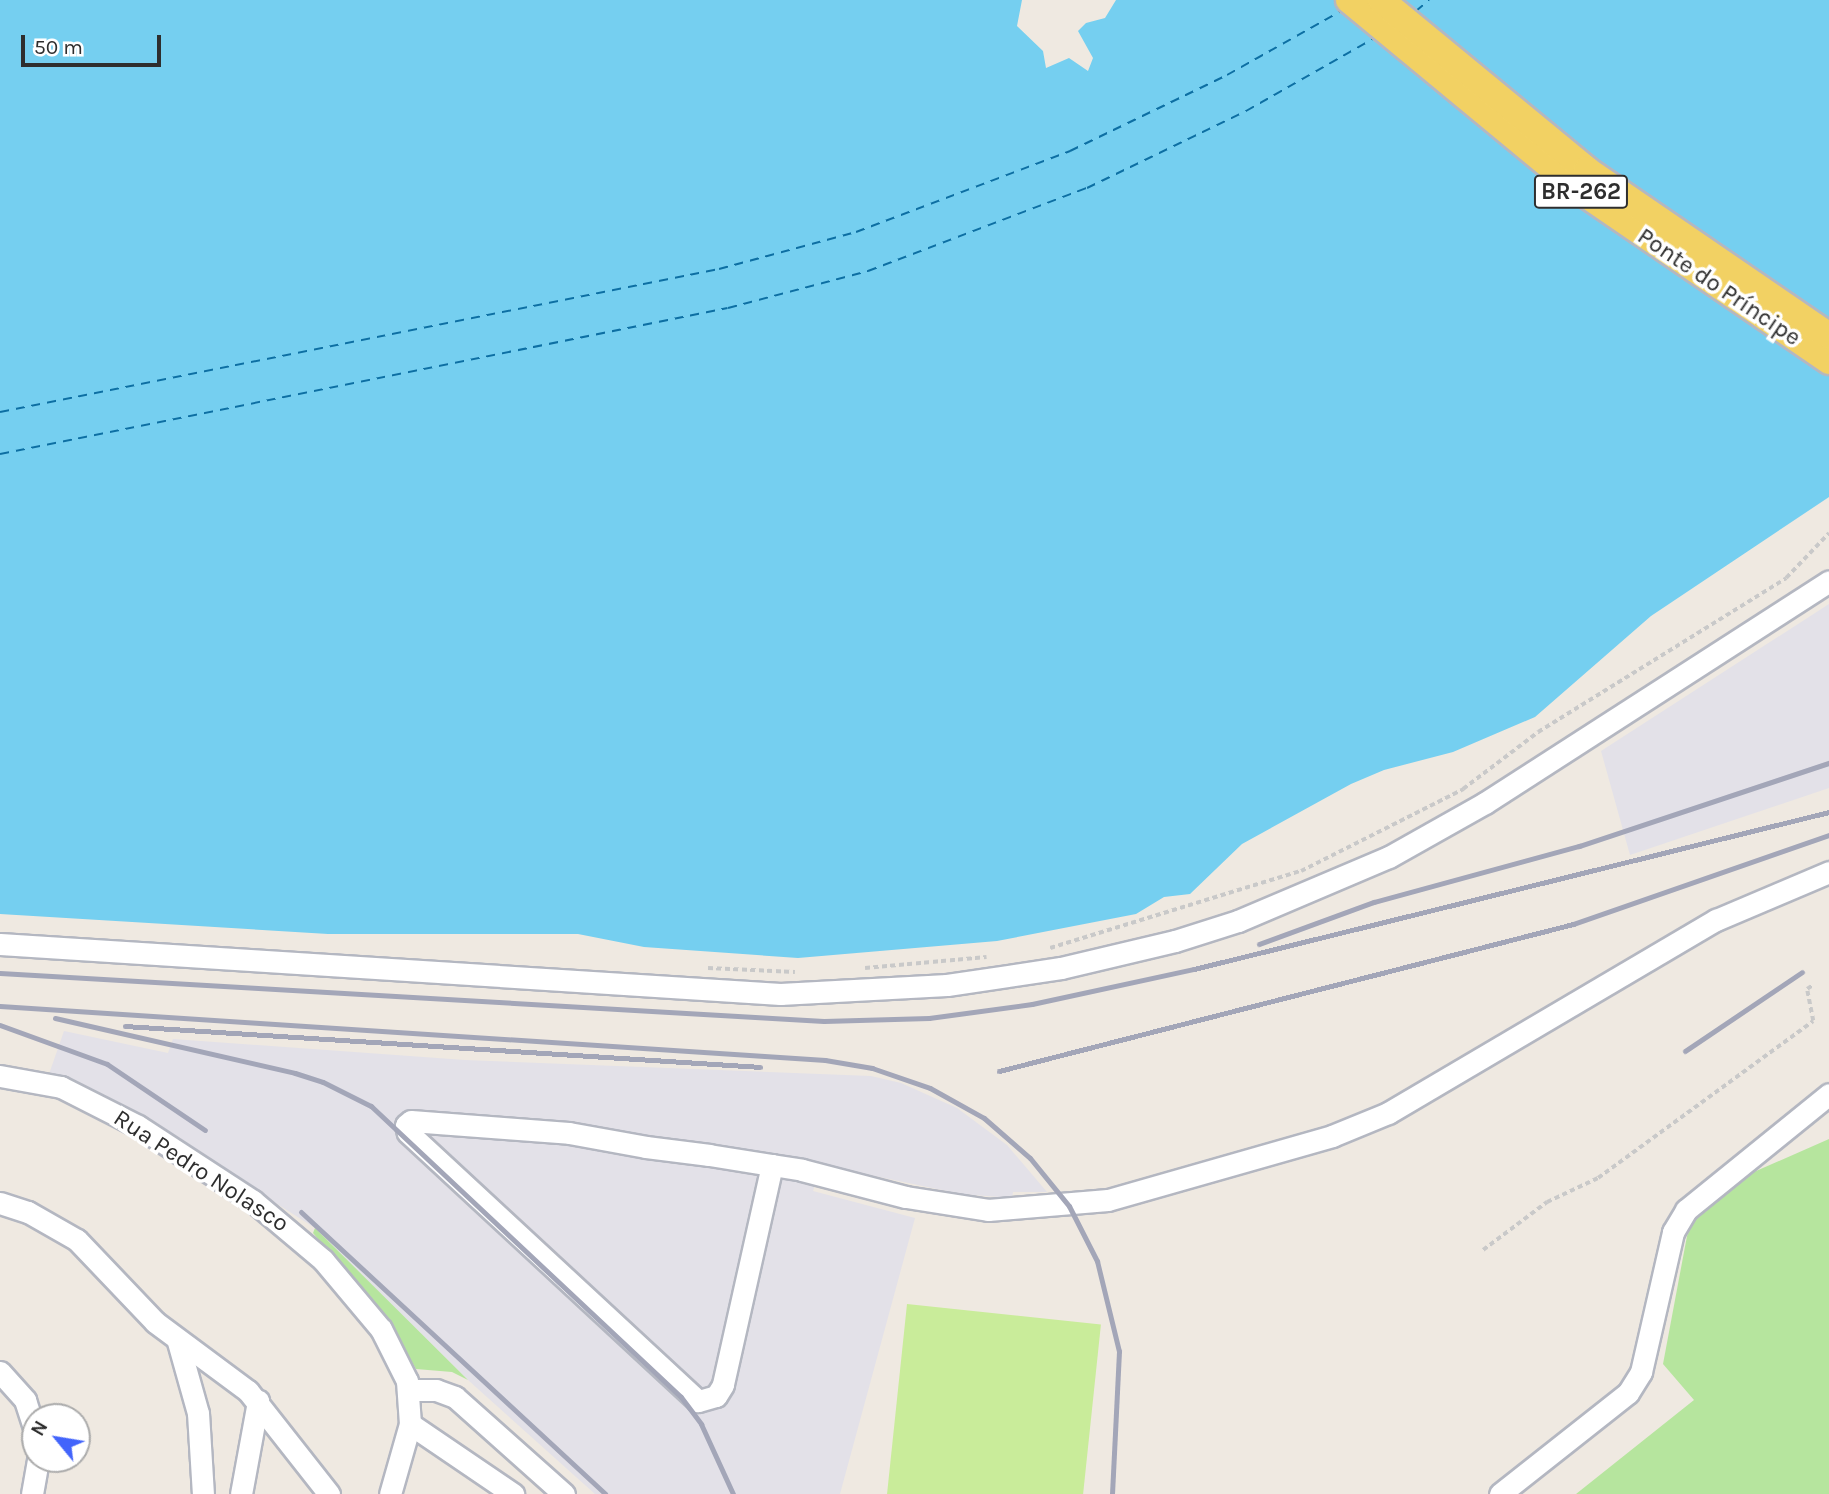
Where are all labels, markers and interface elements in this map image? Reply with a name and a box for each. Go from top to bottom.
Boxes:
scale bar [24,21,164,65]
text: 50 m [34,35,83,59]
road number: BR-262 [1534,172,1628,211]
street label: Ponte do Príncipe [1632,222,1806,352]
street label: Rua Pedro Nolasco [108,1104,294,1238]
north arrow [21,1403,91,1473]
text: N [27,1417,52,1440]

